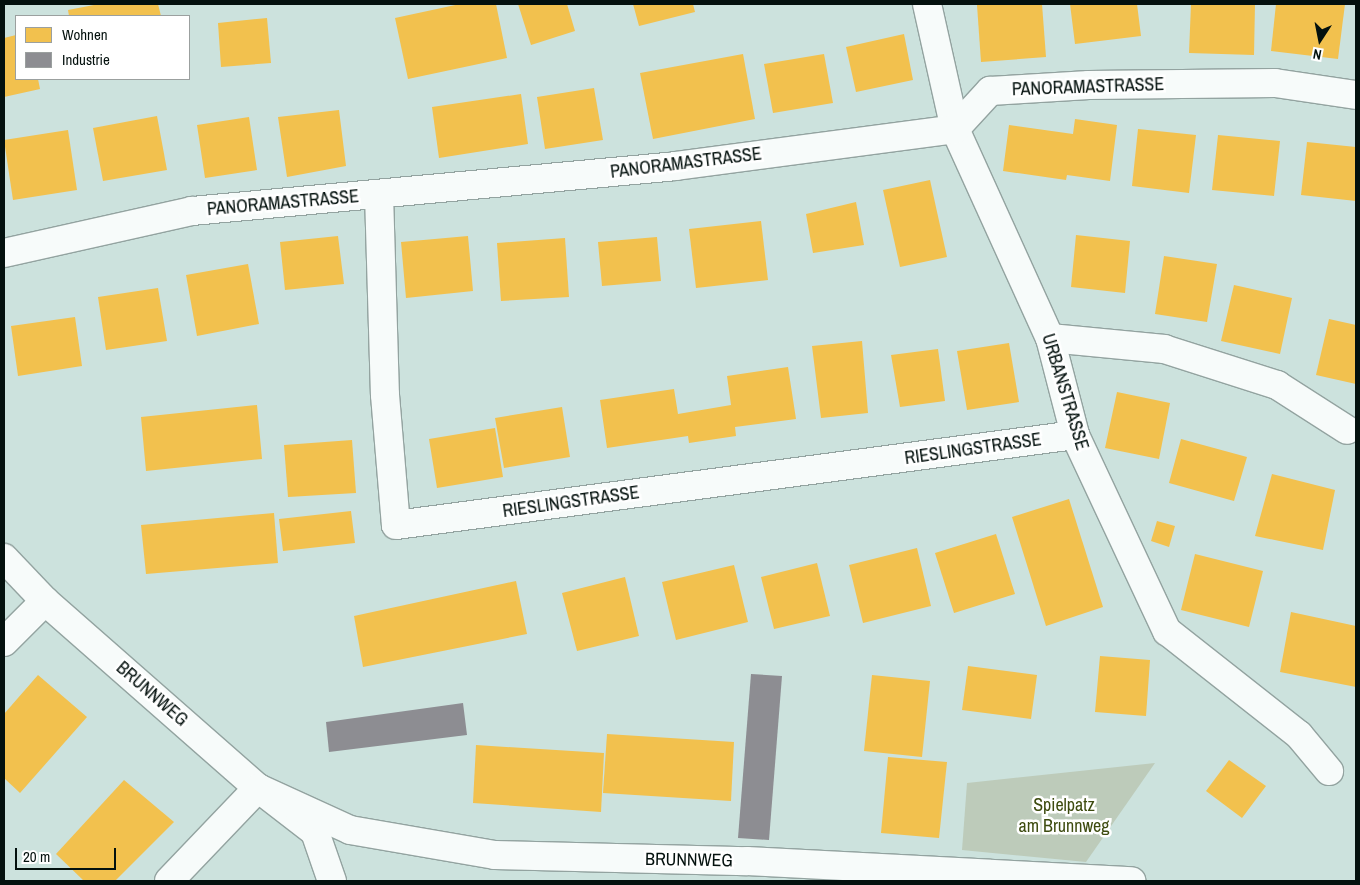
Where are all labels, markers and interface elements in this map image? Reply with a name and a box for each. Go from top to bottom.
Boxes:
legend [15,15,190,80]
north arrow [1295,15,1345,65]
text: Wohnen [62,24,108,45]
text: N [1311,45,1323,64]
text: Industrie [62,49,110,70]
street label: PANORAMASTRASSE [1012,74,1164,100]
street label: PANORAMASTRASSE [609,143,763,183]
street label: PANORAMASTRASSE [206,186,360,220]
street label: URBANSTRASSE [1037,331,1093,453]
street label: RIESLINGSTRASSE [903,429,1043,469]
street label: RIESLINGSTRASSE [501,482,641,522]
street label: BRUNNWEG [112,657,192,731]
park label: Spielpatz am Brunnweg [1018,795,1110,838]
scale bar [18,838,119,870]
text: 20 m [23,846,50,867]
street label: BRUNNWEG [645,848,733,872]

